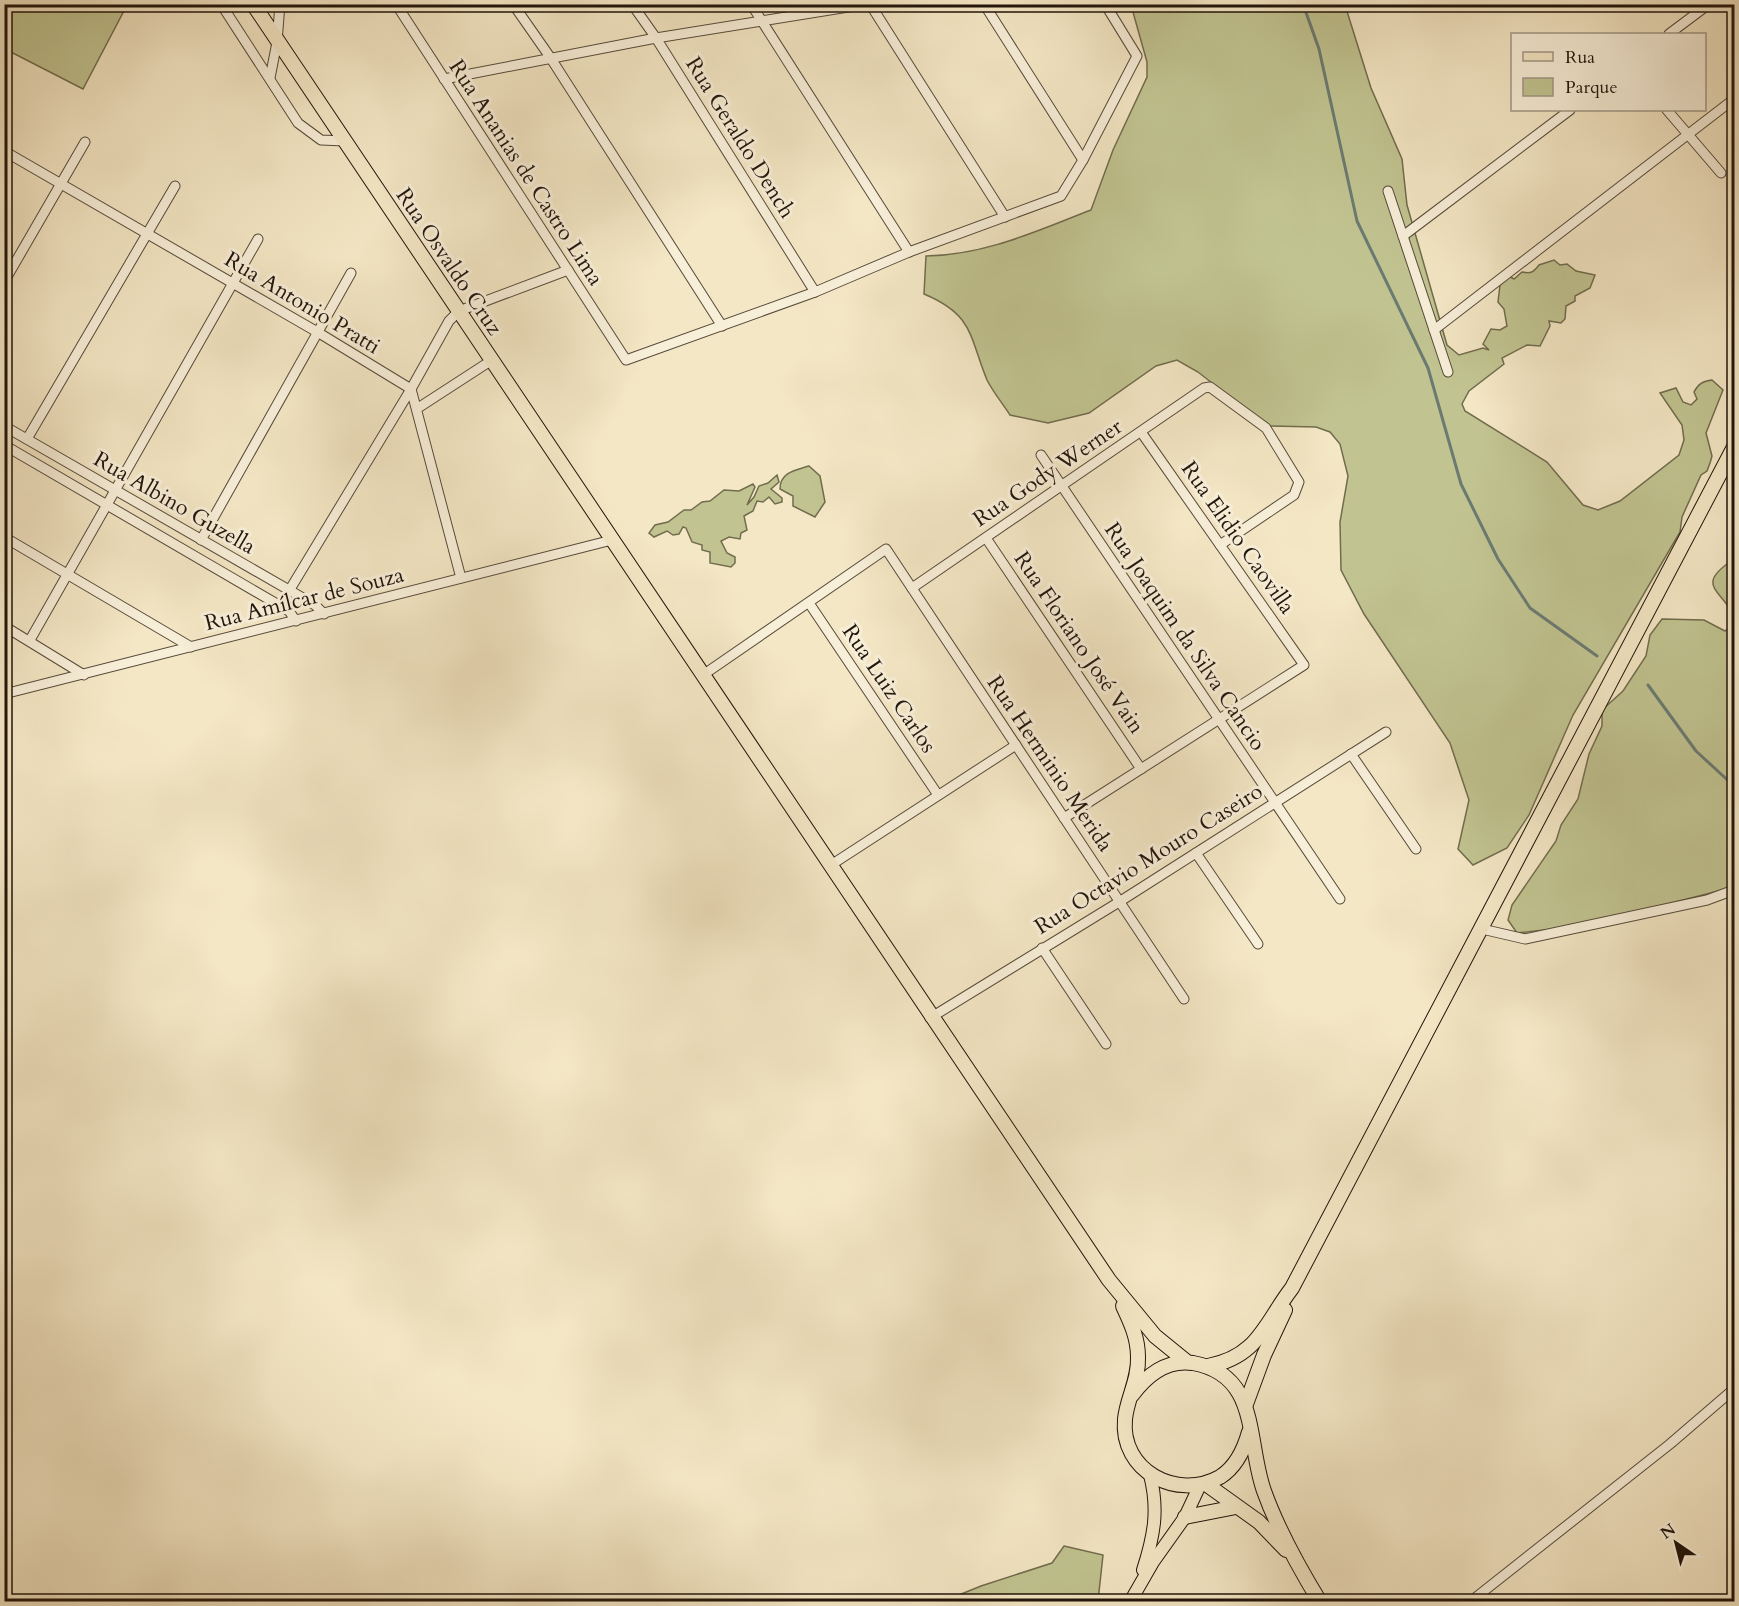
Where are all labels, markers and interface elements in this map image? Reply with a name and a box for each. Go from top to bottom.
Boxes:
legend [1511,33,1706,111]
text: Rua [1565,45,1595,70]
street label: Rua Geraldo Dench [678,51,802,224]
street label: Rua Ananias de Castro Lima [442,54,611,292]
text: Parque [1565,75,1618,100]
street label: Rua Osvaldo Cruz [389,182,510,341]
street label: Rua Antonio Pratti [219,244,386,361]
street label: Rua Gody Werner [967,411,1129,534]
street label: Rua Albino Guzella [88,444,261,562]
street label: Rua Elidio Caovilla [1174,455,1302,620]
street label: Rua Joaquim da Silva Cancio [1097,516,1273,757]
street label: Rua Floriano José Vain [1007,546,1152,740]
street label: Rua Amílcar de Souza [202,560,407,638]
street label: Rua Luiz Carlos [835,618,943,759]
street label: Rua Herminio Merida [980,670,1121,858]
street label: Rua Octavio Mouro Caseiro [1029,776,1268,941]
north arrow [1646,1513,1706,1573]
text: N [1656,1518,1680,1545]

